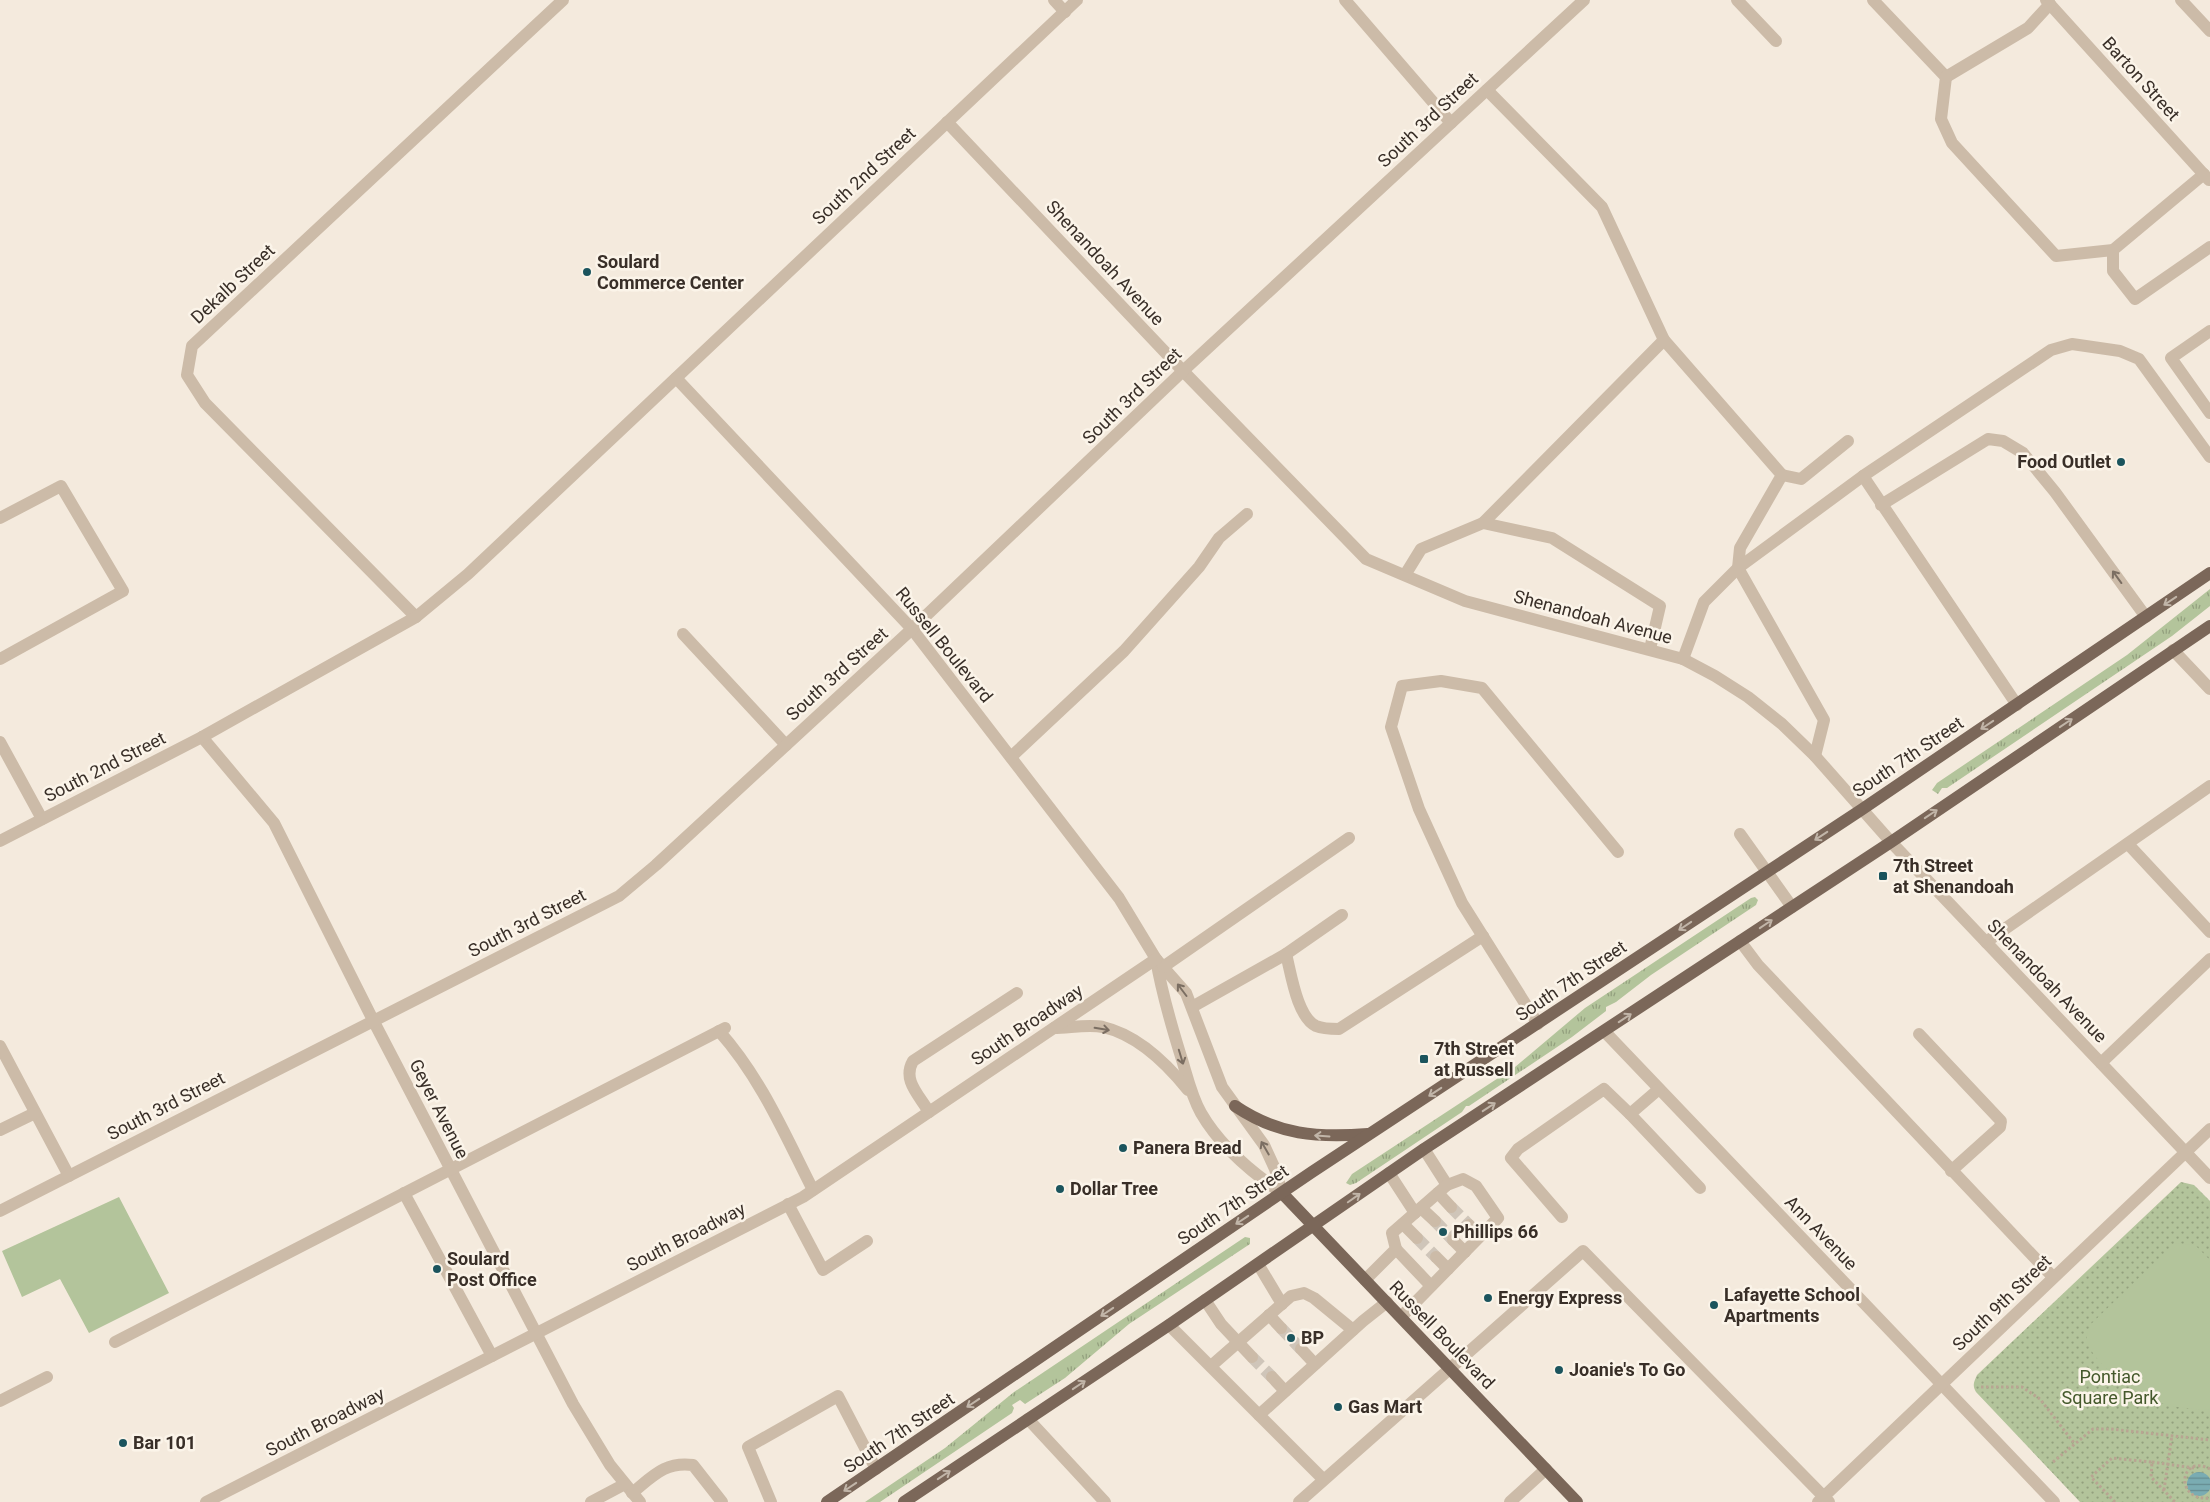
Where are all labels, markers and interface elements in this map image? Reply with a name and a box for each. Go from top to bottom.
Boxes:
street label: Barton Street [2098,32,2185,125]
street label: South 3rd Street [1373,68,1482,171]
street label: South 2nd Street [808,122,920,229]
street label: Shenandoah Avenue [1042,196,1169,330]
street label: Dekalb Street [186,239,279,328]
place label: Soulard Commerce Center [597,251,744,293]
marker: Soulard Commerce Center [581,266,593,278]
street label: South 3rd Street [1078,343,1186,448]
place label: Food Outlet [2017,451,2111,472]
marker: Food Outlet [2115,456,2127,468]
one-way arrow [2112,571,2122,585]
street label: Russell Boulevard [892,583,997,706]
street label: Shenandoah Avenue [1512,585,1675,648]
one-way arrow [2163,596,2177,606]
street label: South 3rd Street [782,622,892,725]
street label: South 7th Street [1848,712,1967,801]
one-way arrow [2058,718,2072,728]
one-way arrow [1980,720,1994,730]
street label: South 2nd Street [41,727,169,806]
one-way arrow [1924,809,1938,819]
one-way arrow [1814,832,1828,842]
place label: 7th Street at Shenandoah [1893,855,2014,897]
marker: 7th Street at Shenandoah [1877,870,1889,882]
street label: South 3rd Street [464,884,589,961]
street label: Shenandoah Avenue [1983,915,2112,1047]
one-way arrow [1759,918,1773,928]
one-way arrow [1678,921,1692,931]
street label: South 7th Street [1511,936,1630,1025]
street label: South Broadway [967,979,1087,1070]
one-way arrow [1177,983,1187,997]
one-way arrow [1617,1013,1631,1023]
one-way arrow [1094,1024,1110,1034]
place label: 7th Street at Russell [1434,1038,1514,1080]
one-way arrow [1176,1049,1186,1065]
marker: 7th Street at Russell [1418,1053,1430,1065]
street label: Geyer Avenue [405,1055,474,1162]
street label: South 3rd Street [103,1067,228,1144]
one-way arrow [1428,1087,1442,1097]
one-way arrow [1481,1102,1495,1112]
one-way arrow [1314,1131,1330,1140]
place label: Panera Bread [1133,1137,1242,1158]
one-way arrow [1260,1140,1270,1155]
marker: Panera Bread [1117,1142,1129,1154]
street label: South 7th Street [1173,1160,1292,1249]
place label: Dollar Tree [1070,1178,1158,1199]
marker: Dollar Tree [1054,1183,1066,1195]
street label: Ann Avenue [1781,1191,1862,1274]
one-way arrow [1347,1193,1361,1203]
street label: South Broadway [623,1197,749,1275]
one-way arrow [1235,1215,1249,1225]
place label: Phillips 66 [1453,1221,1538,1242]
marker: Phillips 66 [1437,1226,1449,1238]
place label: Soulard Post Office [447,1248,537,1290]
street label: South 9th Street [1948,1250,2055,1355]
marker: Soulard Post Office [431,1263,443,1275]
street label: Russell Boulevard [1385,1276,1499,1393]
place label: Lafayette School Apartments [1724,1284,1860,1326]
place label: Energy Express [1498,1287,1622,1308]
marker: Energy Express [1482,1292,1494,1304]
marker: Lafayette School Apartments [1708,1299,1720,1311]
one-way arrow [1101,1307,1115,1317]
place label: BP [1301,1327,1324,1348]
marker: BP [1285,1332,1297,1344]
place label: Joanie's To Go [1569,1359,1685,1380]
marker: Joanie's To Go [1553,1364,1565,1376]
park label: Pontiac Square Park [2062,1366,2159,1408]
one-way arrow [1072,1380,1086,1390]
street label: South Broadway [262,1382,388,1460]
street label: South 7th Street [839,1388,958,1477]
place label: Gas Mart [1348,1396,1422,1417]
one-way arrow [967,1399,981,1409]
marker: Gas Mart [1332,1401,1344,1413]
place label: Bar 101 [133,1432,196,1453]
marker: Bar 101 [117,1437,129,1449]
one-way arrow [937,1470,951,1480]
one-way arrow [843,1481,857,1492]

